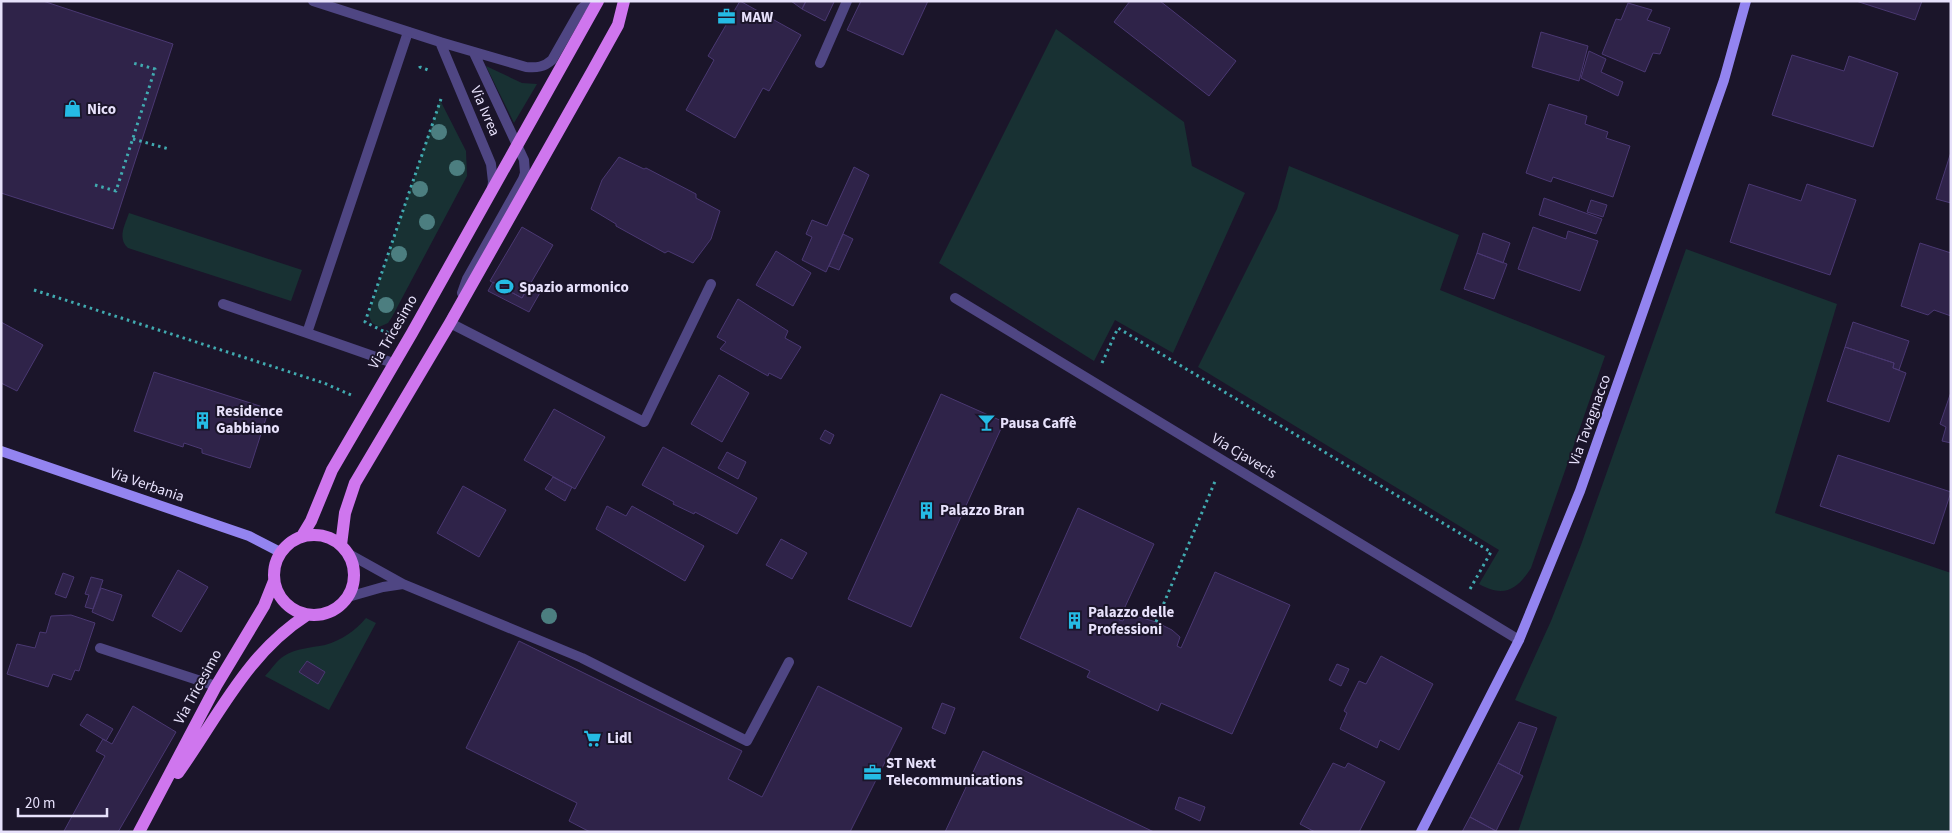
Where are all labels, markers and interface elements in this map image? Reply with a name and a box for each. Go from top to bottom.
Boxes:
office icon: MAW [717,7,737,27]
place label: MAW [741,7,773,28]
street label: Via Ivrea [465,83,505,139]
shop icon: Nico [63,99,83,119]
place label: Nico [87,99,116,120]
sports icon: Spazio armonico [495,277,515,297]
place label: Spazio armonico [519,277,629,298]
street label: Via Tricesimo [363,291,423,373]
street label: Via Tavagnacco [1564,372,1616,468]
place label: Residence Gabbiano [216,401,283,439]
building icon: Residence Gabbiano [192,410,212,430]
bar icon: Pausa Caffè [976,413,996,433]
place label: Pausa Caffè [1000,413,1077,434]
street label: Via Cjavecis [1207,428,1281,484]
street label: Via Verbania [107,462,187,508]
building icon: Palazzo Bran [916,500,936,520]
place label: Palazzo Bran [940,500,1025,521]
place label: Palazzo delle Professioni [1088,602,1174,640]
building icon: Palazzo delle Professioni [1064,611,1084,631]
street label: Via Tricesimo [169,646,227,728]
supermarket icon: Lidl [583,728,603,748]
place label: Lidl [607,728,633,749]
place label: ST Next Telecommunications [886,753,1023,791]
office icon: ST Next Telecommunications [862,762,882,782]
scale bar [18,786,106,818]
text: 20 m [25,793,55,814]

